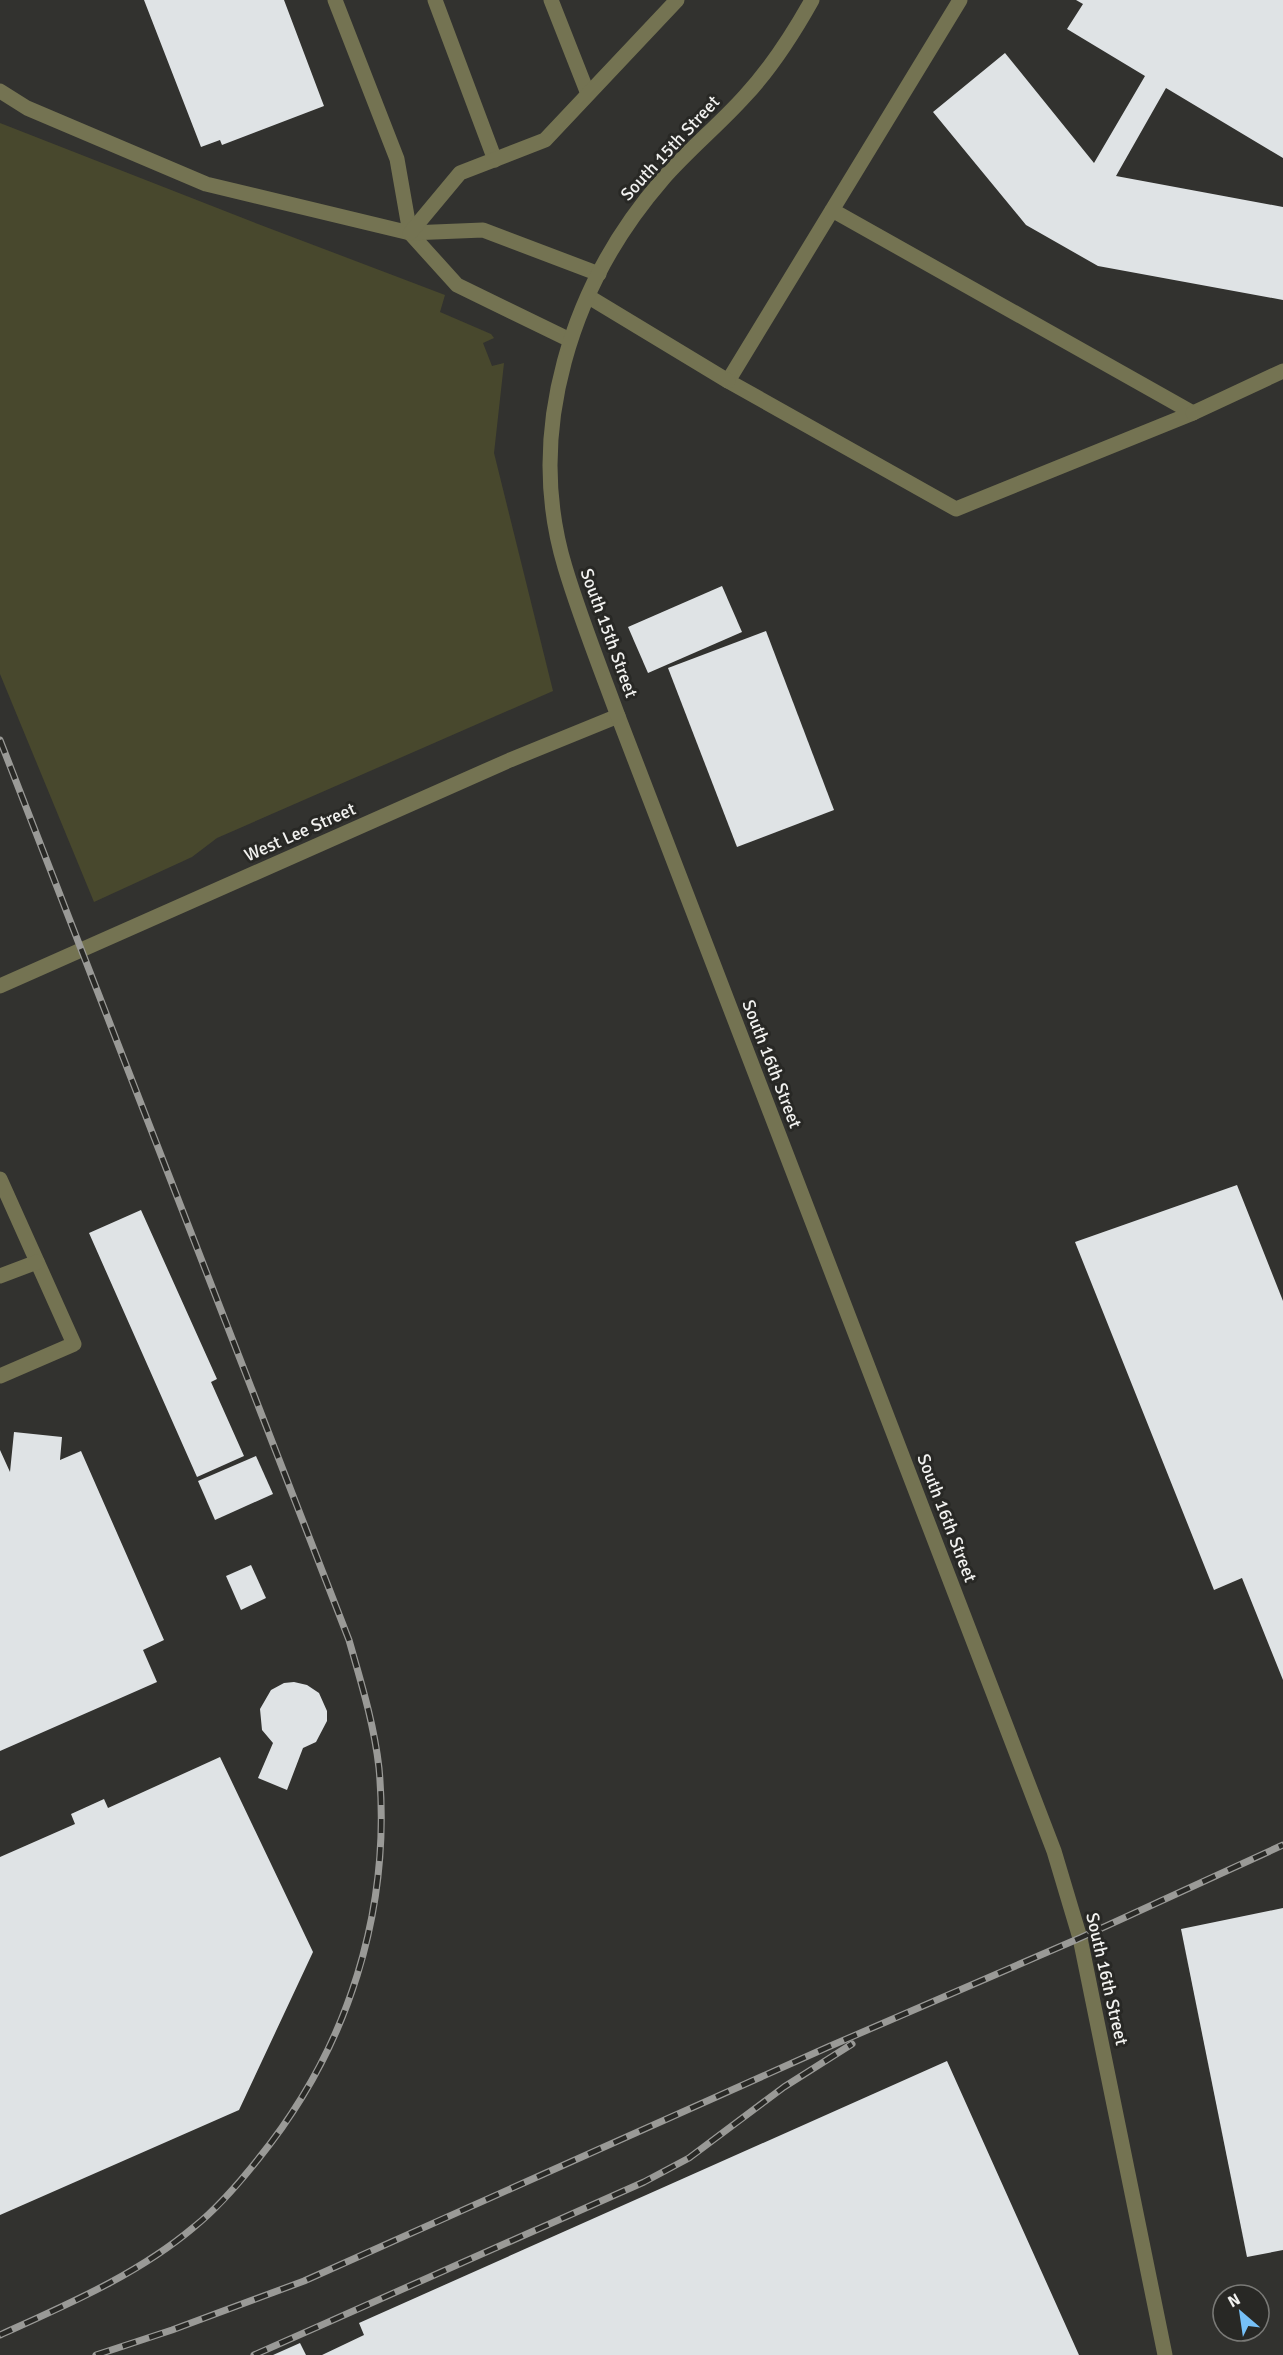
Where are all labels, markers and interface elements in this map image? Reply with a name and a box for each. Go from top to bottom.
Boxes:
street label: South 15th Street [616,91,724,205]
street label: South 15th Street [575,565,643,701]
street label: West Lee Street [241,798,359,866]
street label: South 16th Street [737,997,807,1131]
street label: South 16th Street [912,1451,982,1585]
street label: South 16th Street [1081,1910,1133,2048]
north arrow [1211,2283,1271,2343]
text: N [1224,2289,1244,2312]

